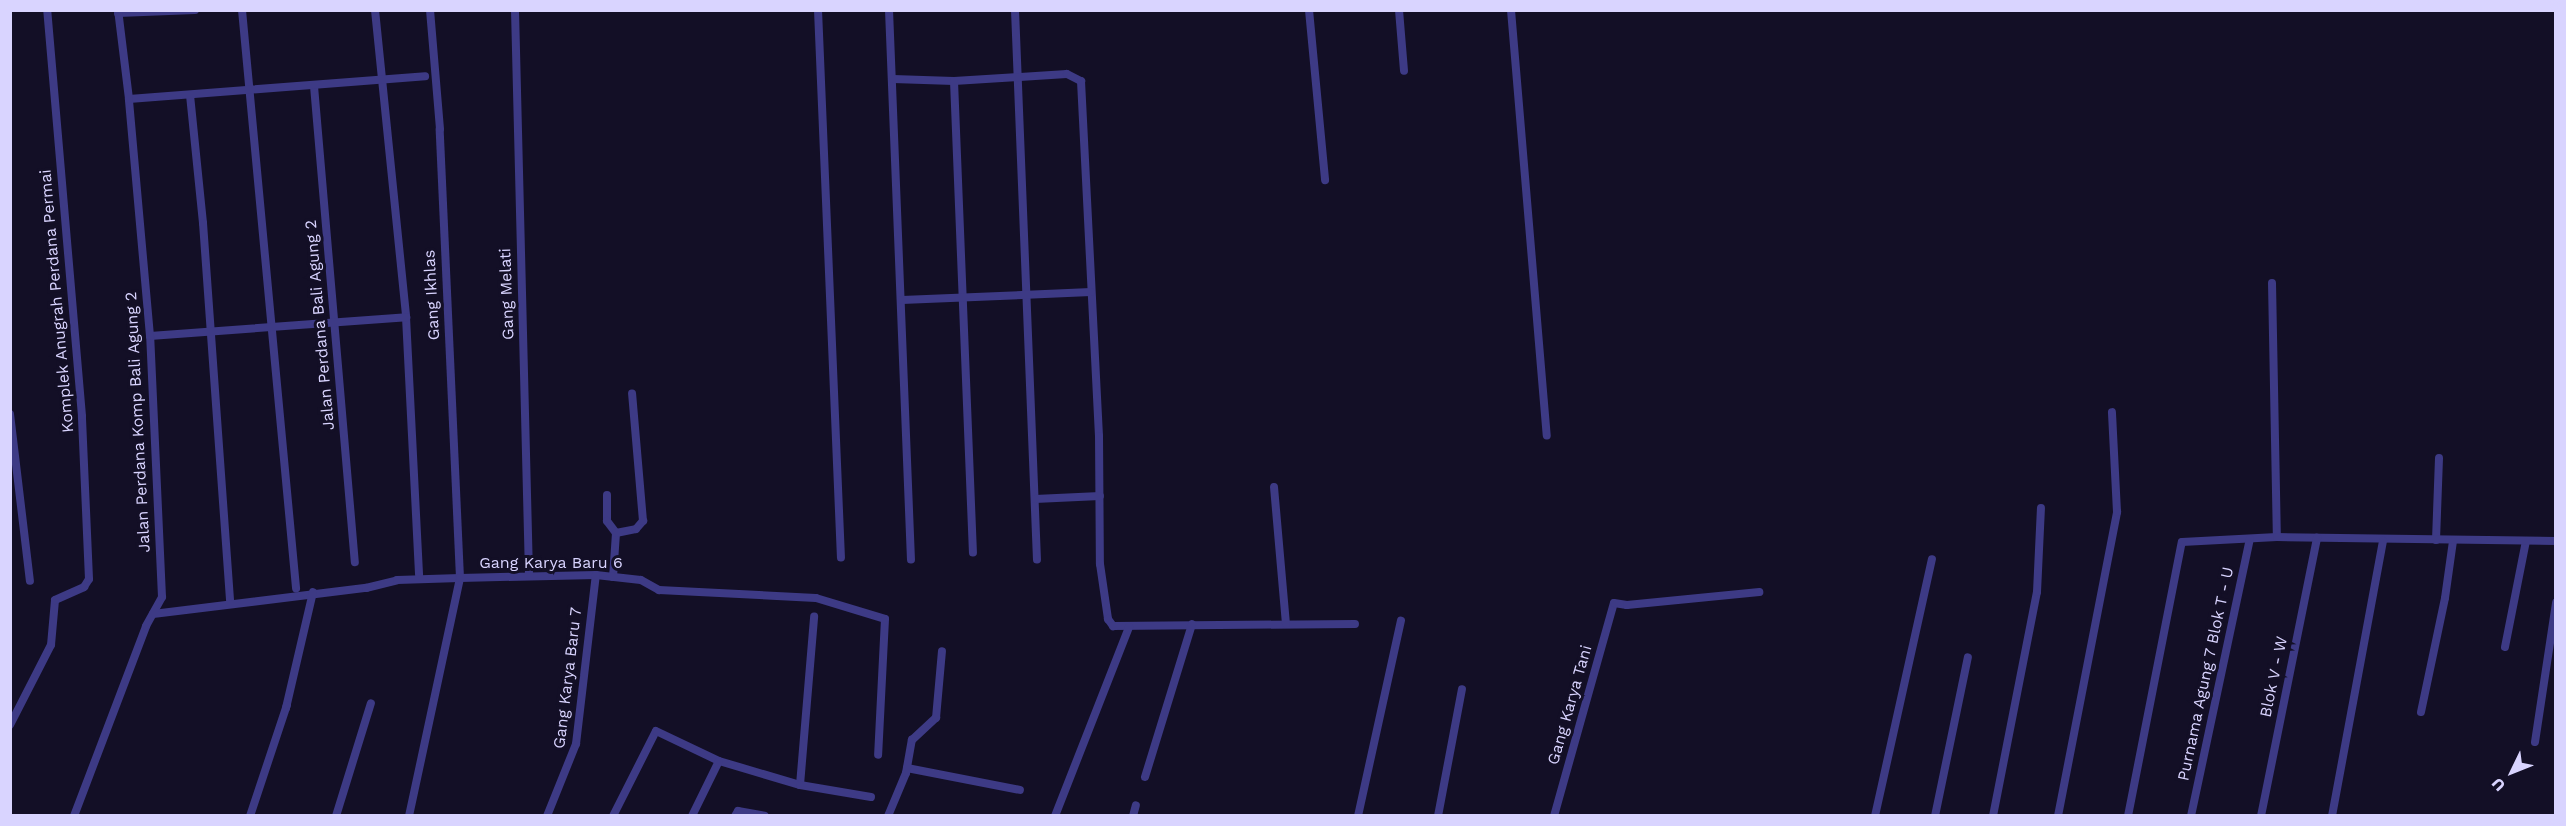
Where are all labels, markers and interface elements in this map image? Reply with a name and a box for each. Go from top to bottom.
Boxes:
street label: Komplek Anugrah Perdana Permai [36,168,78,434]
street label: Jalan Perdana Bali Agung 2 [301,219,339,431]
street label: Gang Melati [496,248,518,340]
street label: Gang Ikhlas [420,249,444,341]
street label: Jalan Perdana Komp Bali Agung 2 [122,291,154,553]
street label: Gang Karya Baru 6 [479,553,623,573]
street label: Purnama Agung 7 Blok T - U [2174,564,2238,784]
street label: Gang Karya Baru 7 [550,606,586,750]
street label: Blok V - W [2256,634,2292,720]
street label: Gang Karya Tani [1544,643,1596,767]
north arrow [2482,742,2542,802]
text: U [2488,774,2509,795]

